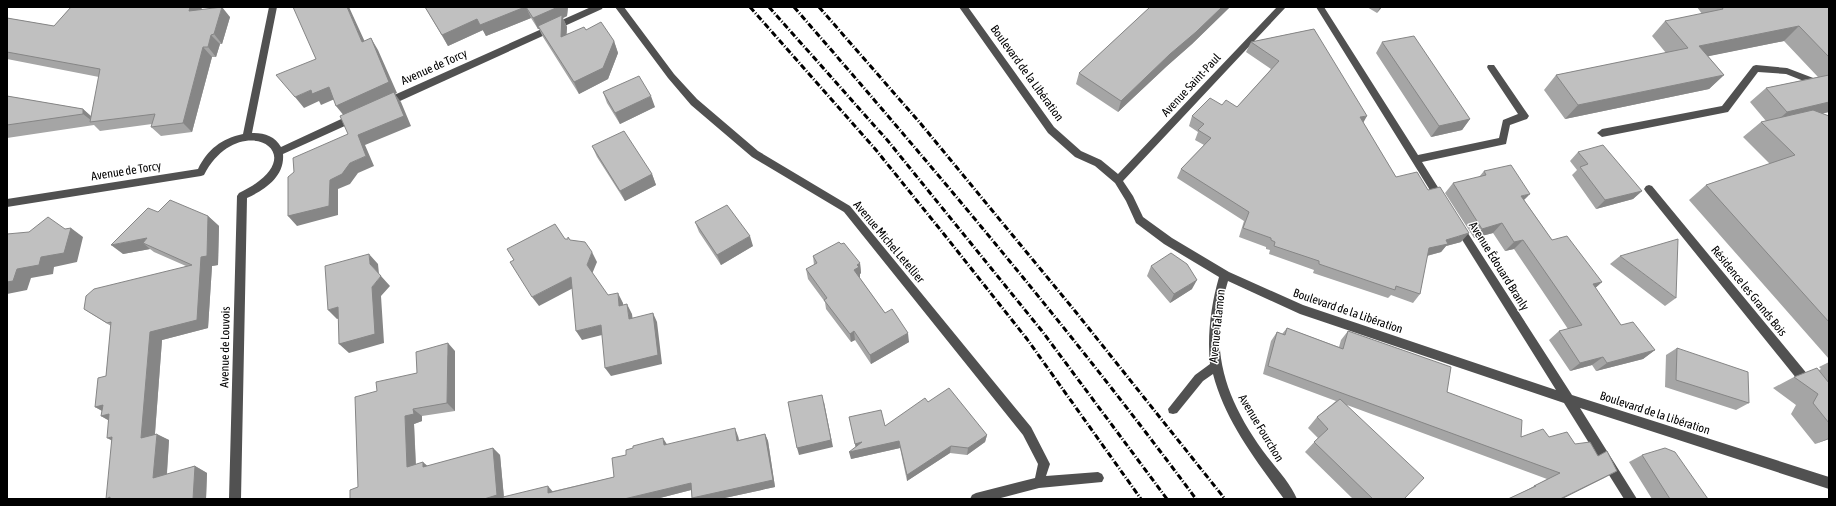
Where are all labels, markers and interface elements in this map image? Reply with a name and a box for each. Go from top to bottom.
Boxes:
street label: Boulevard de la Libération [988,22,1066,124]
street label: Avenue de Torcy [399,46,469,88]
street label: Avenue Saint-Paul [1158,50,1224,119]
street label: Avenue de Torcy [90,159,162,183]
street label: Avenue Michel Letellier [850,198,928,286]
street label: Avenue Édouard Branly [1466,219,1532,313]
street label: Résidence les Grands Bois [1708,243,1790,339]
street label: Boulevard de la Libération [1291,286,1405,336]
street label: Avenue Talamon [1206,289,1228,363]
street label: Avenue de Louvois [217,306,233,388]
street label: Boulevard de la Libération [1598,389,1712,437]
street label: Avenue Fourchon [1235,392,1287,464]

